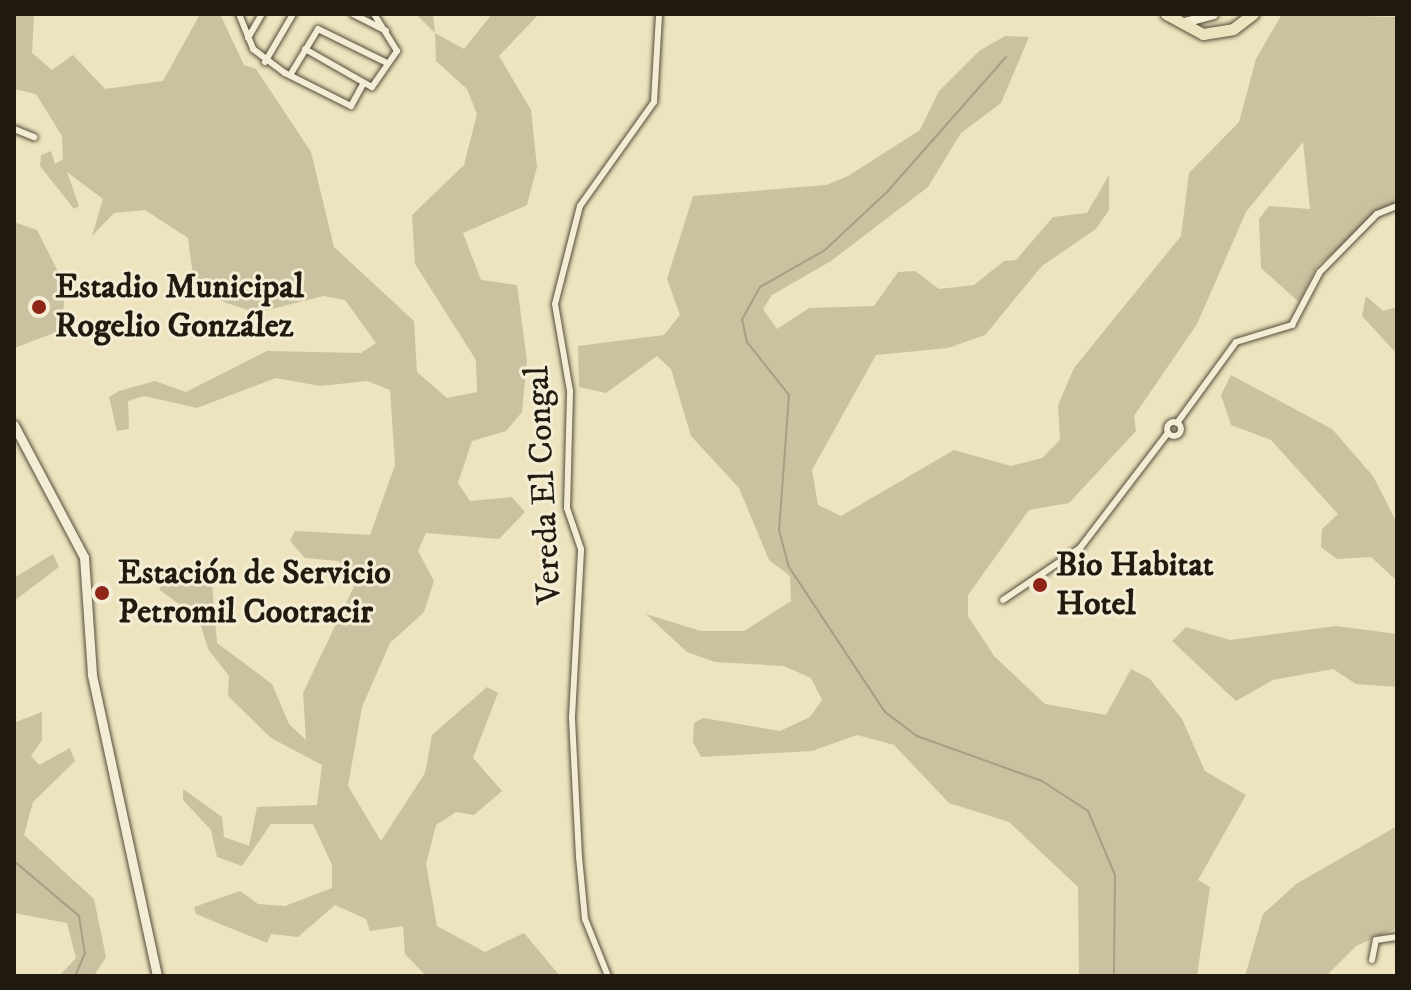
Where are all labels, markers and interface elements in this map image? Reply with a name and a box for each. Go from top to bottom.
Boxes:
place label: Estadio Municipal Rogelio González [55,267,304,346]
marker: Estadio Municipal Rogelio González [30,298,48,316]
street label: Vereda El Congal [517,365,571,605]
place label: Bio Habitat Hotel [1056,545,1214,624]
place label: Estación de Servicio Petromil Cootracir [118,553,391,632]
marker: Bio Habitat Hotel [1031,576,1049,594]
marker: Estación de Servicio Petromil Cootracir [93,584,111,602]

